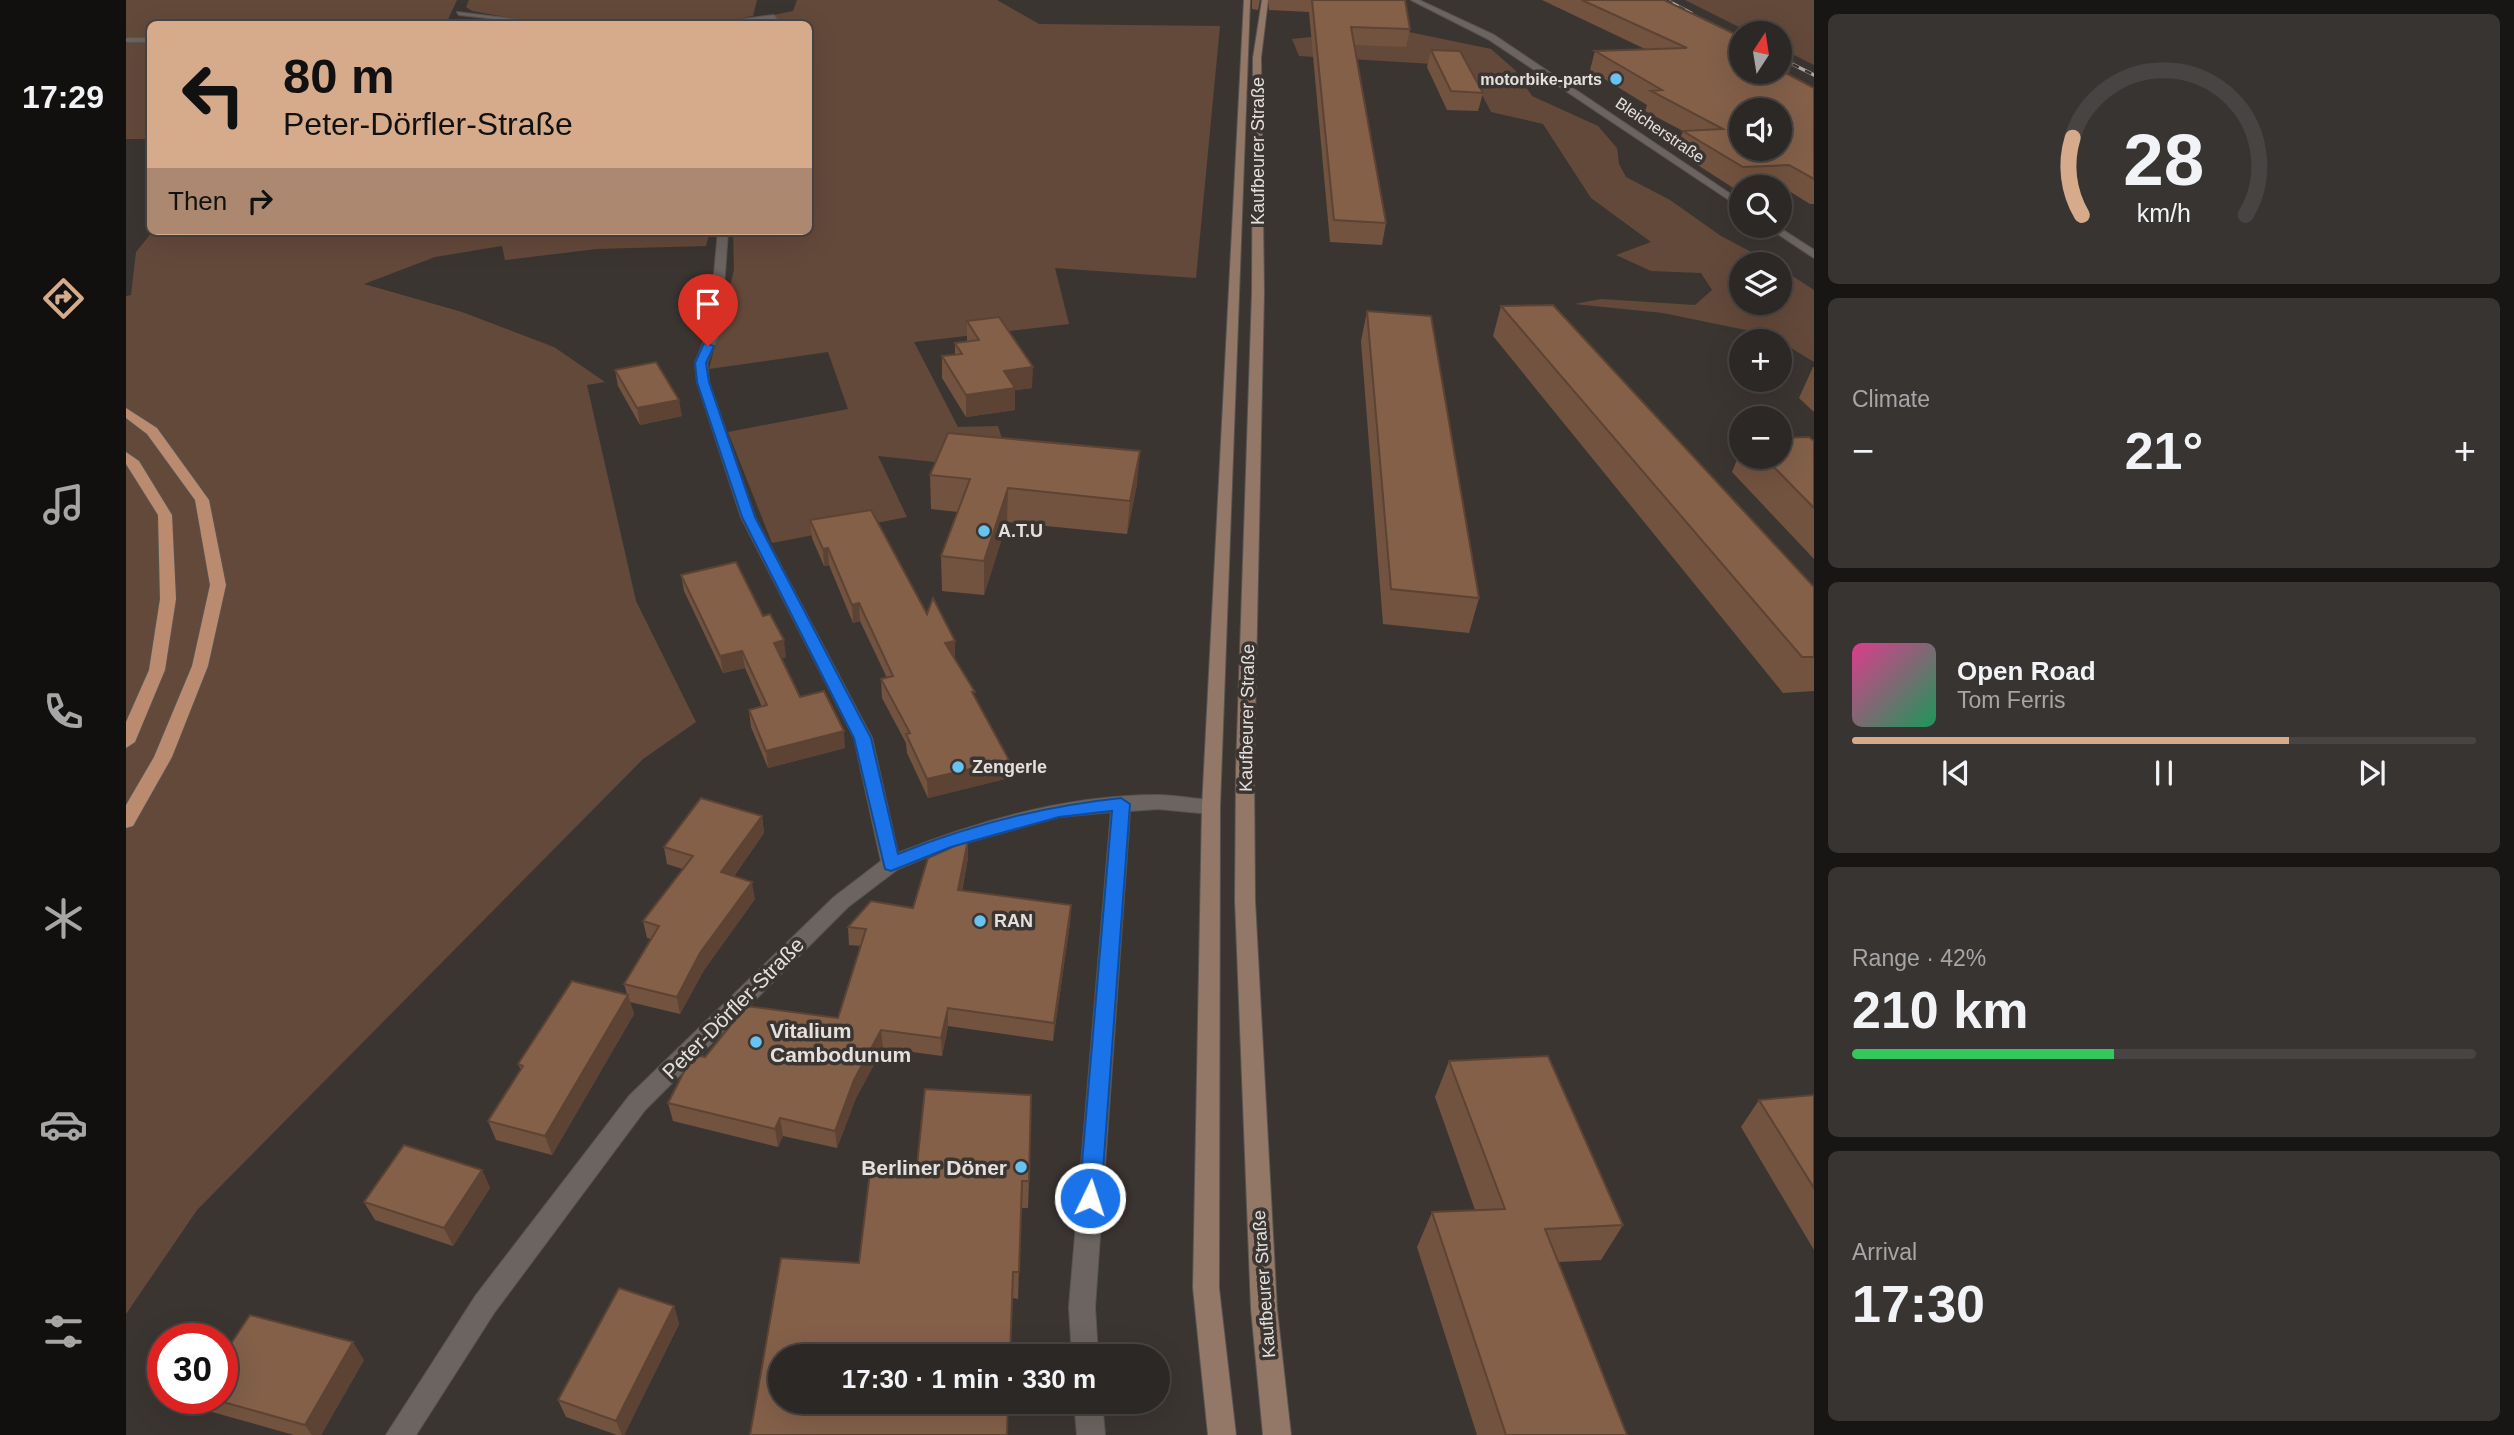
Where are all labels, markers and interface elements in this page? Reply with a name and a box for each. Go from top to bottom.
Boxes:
north arrow [1729,21,1792,84]
map controls [1729,21,1792,469]
icon: left [168,49,259,140]
text: 80 m [283,49,395,103]
place label: motorbike-parts [1480,71,1602,88]
marker: motorbike-parts [1608,71,1624,87]
street label: Kaufbeurer Straße [1248,77,1268,225]
text: 17:29 [22,79,104,115]
street label: Bleicherstraße [1612,94,1708,166]
button: sound [1729,98,1792,161]
text: Peter-Dörfler-Straße [283,106,573,142]
text: 28 [2124,119,2204,200]
button: search [1729,175,1792,238]
icon: right [241,182,279,220]
text: Then [168,186,227,216]
text: km/h [2137,199,2191,227]
button: layers [1729,252,1792,315]
icon: directions [39,274,88,323]
pin [678,274,738,346]
icon: arrive [689,285,727,323]
button: + [1729,329,1792,392]
text: Climate [1852,386,1930,412]
button: − [1729,406,1792,469]
text: 21° [2125,422,2203,480]
text: − [1852,430,1874,472]
text: + [2454,430,2476,472]
icon: music [39,480,88,529]
place label: A.T.U [998,521,1043,541]
marker: A.T.U [976,523,992,539]
street label: Kaufbeurer Straße [1236,644,1258,792]
text: Open Road [1957,656,2096,686]
icon: phone [39,687,88,736]
text: Tom Ferris [1957,687,2066,713]
icon: previous [1937,754,1975,792]
icon: pause [2145,754,2183,792]
icon: next [2353,754,2391,792]
place label: Zengerle [972,757,1047,777]
marker: Zengerle [950,759,966,775]
icon: climate [39,894,88,943]
place label: RAN [994,911,1033,931]
marker: RAN [972,913,988,929]
street label: Peter-Dörfler-Straße [658,933,808,1083]
text: Range · 42% [1852,945,1986,971]
text: 210 km [1852,981,2028,1039]
place label: Vitalium Cambodunum [770,1019,911,1066]
marker: Vitalium Cambodunum [748,1034,764,1050]
icon: car [39,1100,88,1149]
place label: Berliner Döner [861,1156,1007,1179]
marker: Berliner Döner [1013,1159,1029,1175]
position arrow [1053,1161,1127,1235]
street label: Kaufbeurer Straße [1249,1209,1279,1359]
text: Arrival [1852,1239,1917,1265]
text: 17:30 [1852,1275,1985,1333]
icon: filters [39,1307,88,1356]
speed limit sign: 30 [147,1323,238,1414]
text: 17:30 · 1 min · 330 m [842,1364,1096,1394]

